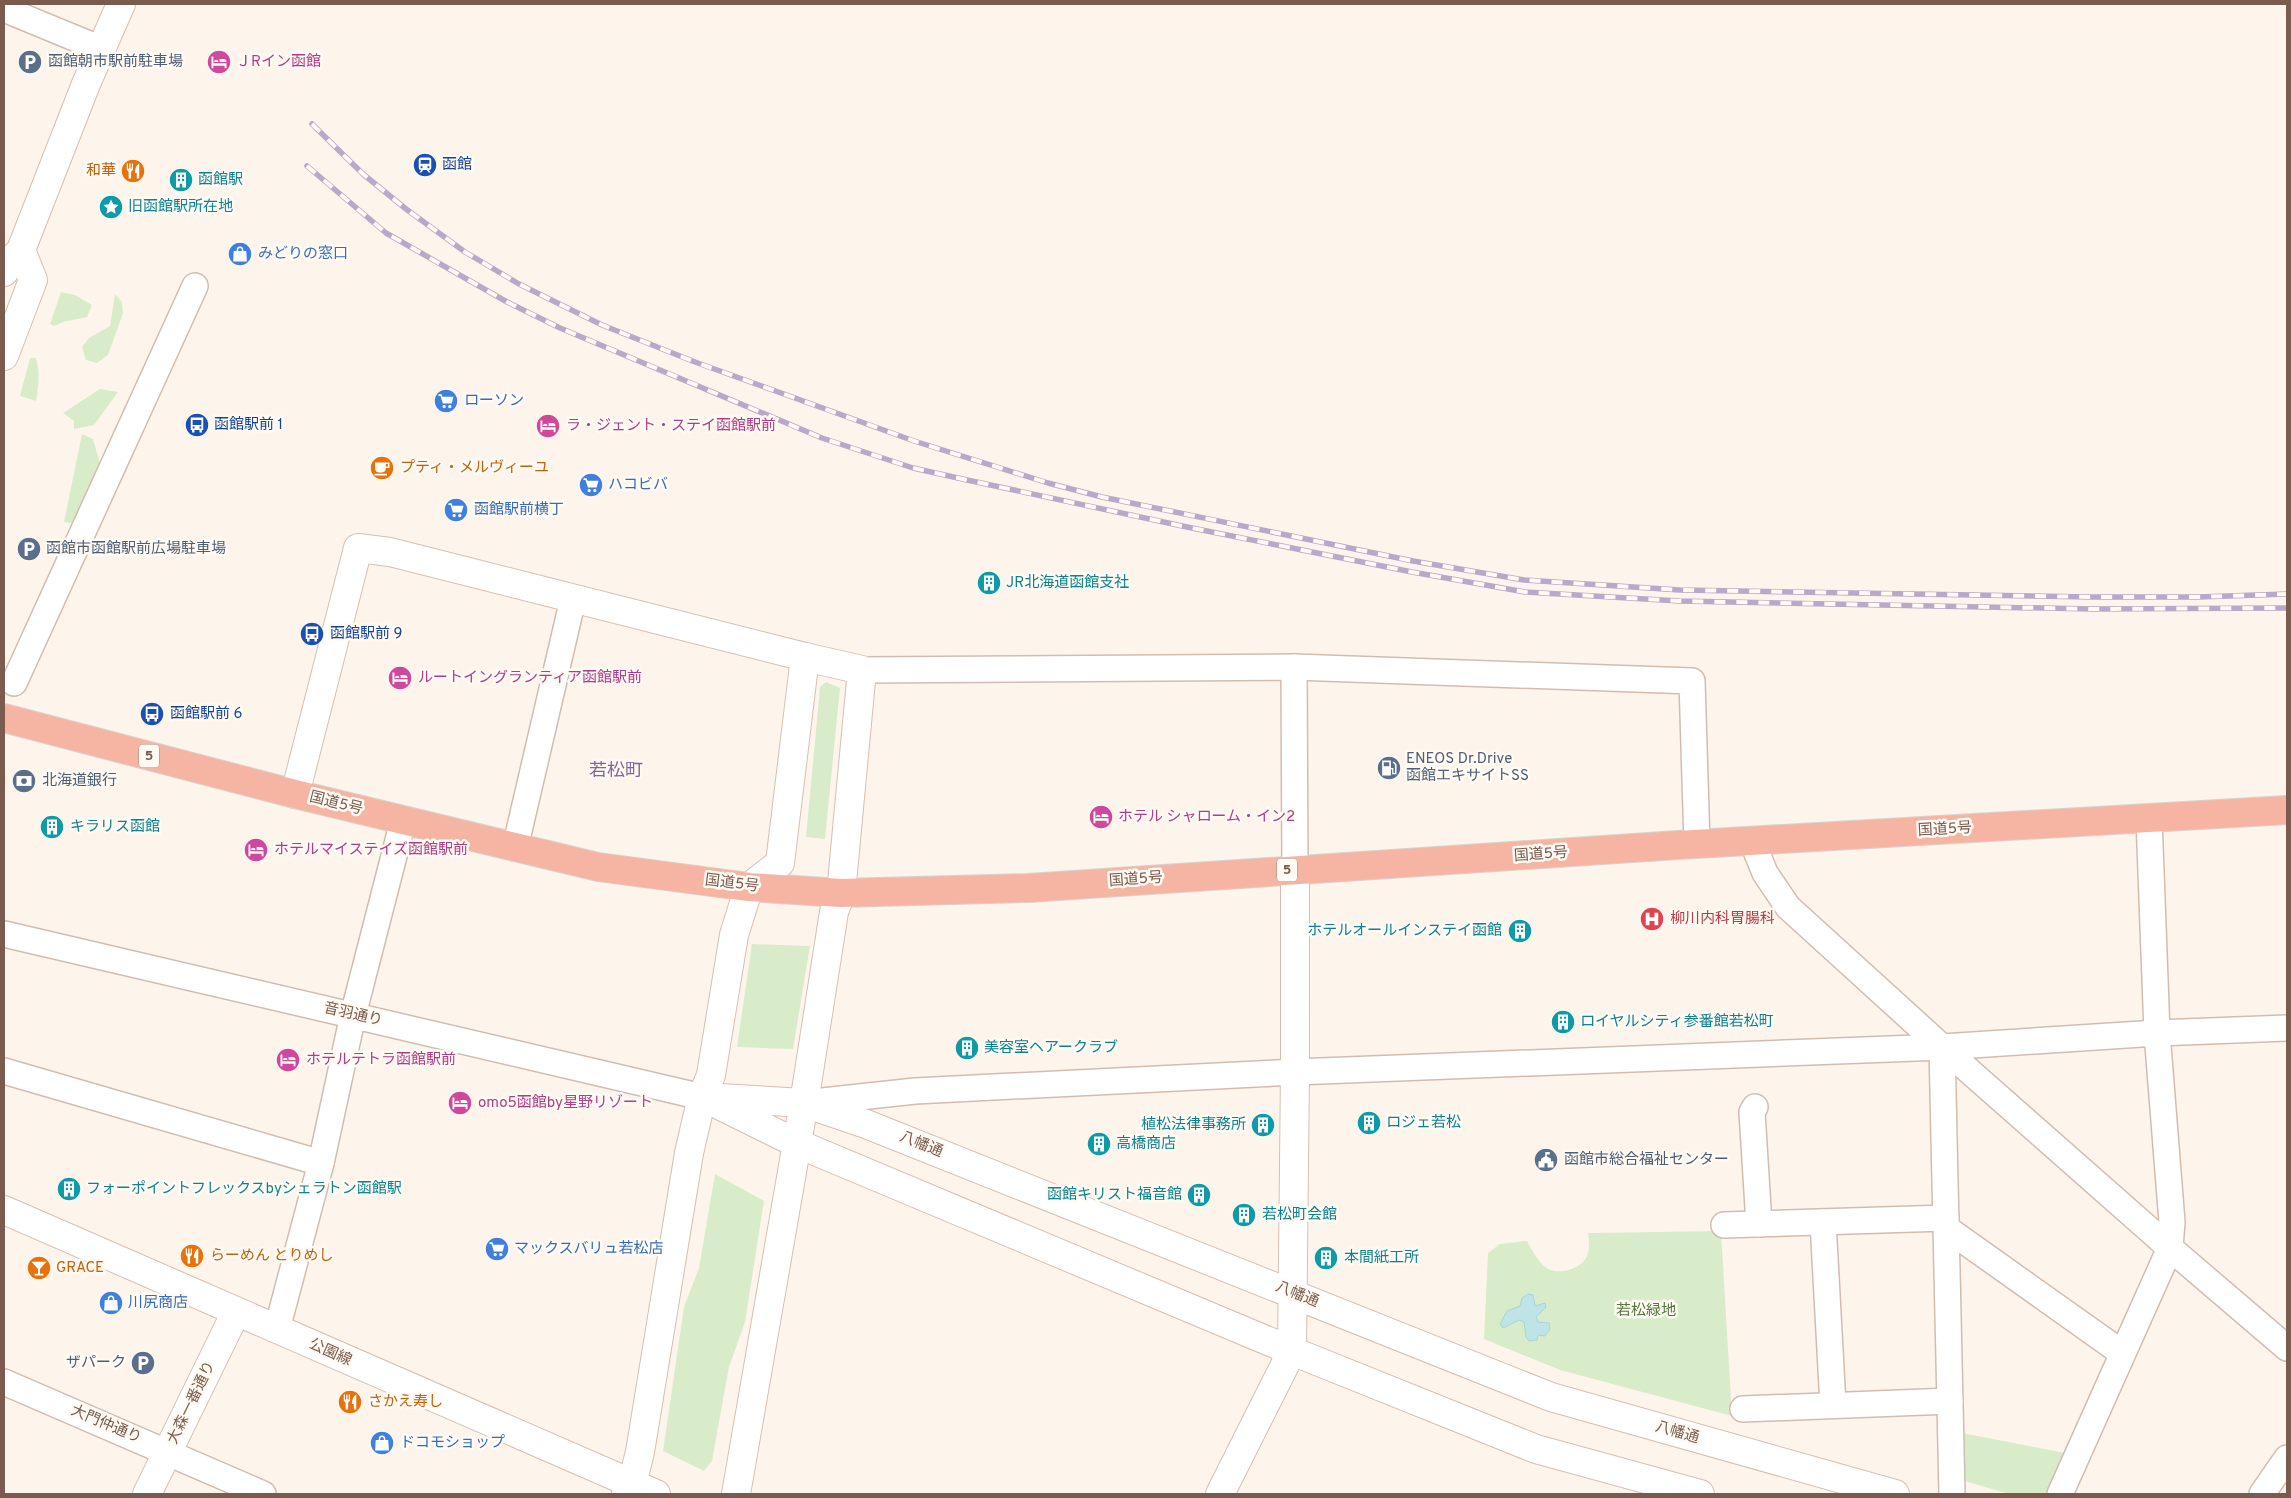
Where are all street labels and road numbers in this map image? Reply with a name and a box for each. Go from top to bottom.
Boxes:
road number: 5 [139,744,159,768]
street label: 国道5号 [307,788,365,820]
street label: 国道5号 [1917,819,1973,841]
street label: 国道5号 [1513,844,1569,866]
road number: 5 [1277,858,1297,882]
street label: 国道5号 [1108,869,1164,891]
street label: 国道5号 [704,871,760,897]
street label: 音羽通り [322,999,384,1031]
street label: 八幡通 [897,1128,945,1162]
street label: 八幡通 [1273,1278,1321,1312]
street label: 公園線 [306,1335,354,1371]
street label: 大森一番通り [164,1358,220,1448]
street label: 大門仲通り [68,1401,145,1448]
street label: 八幡通 [1653,1418,1701,1448]

